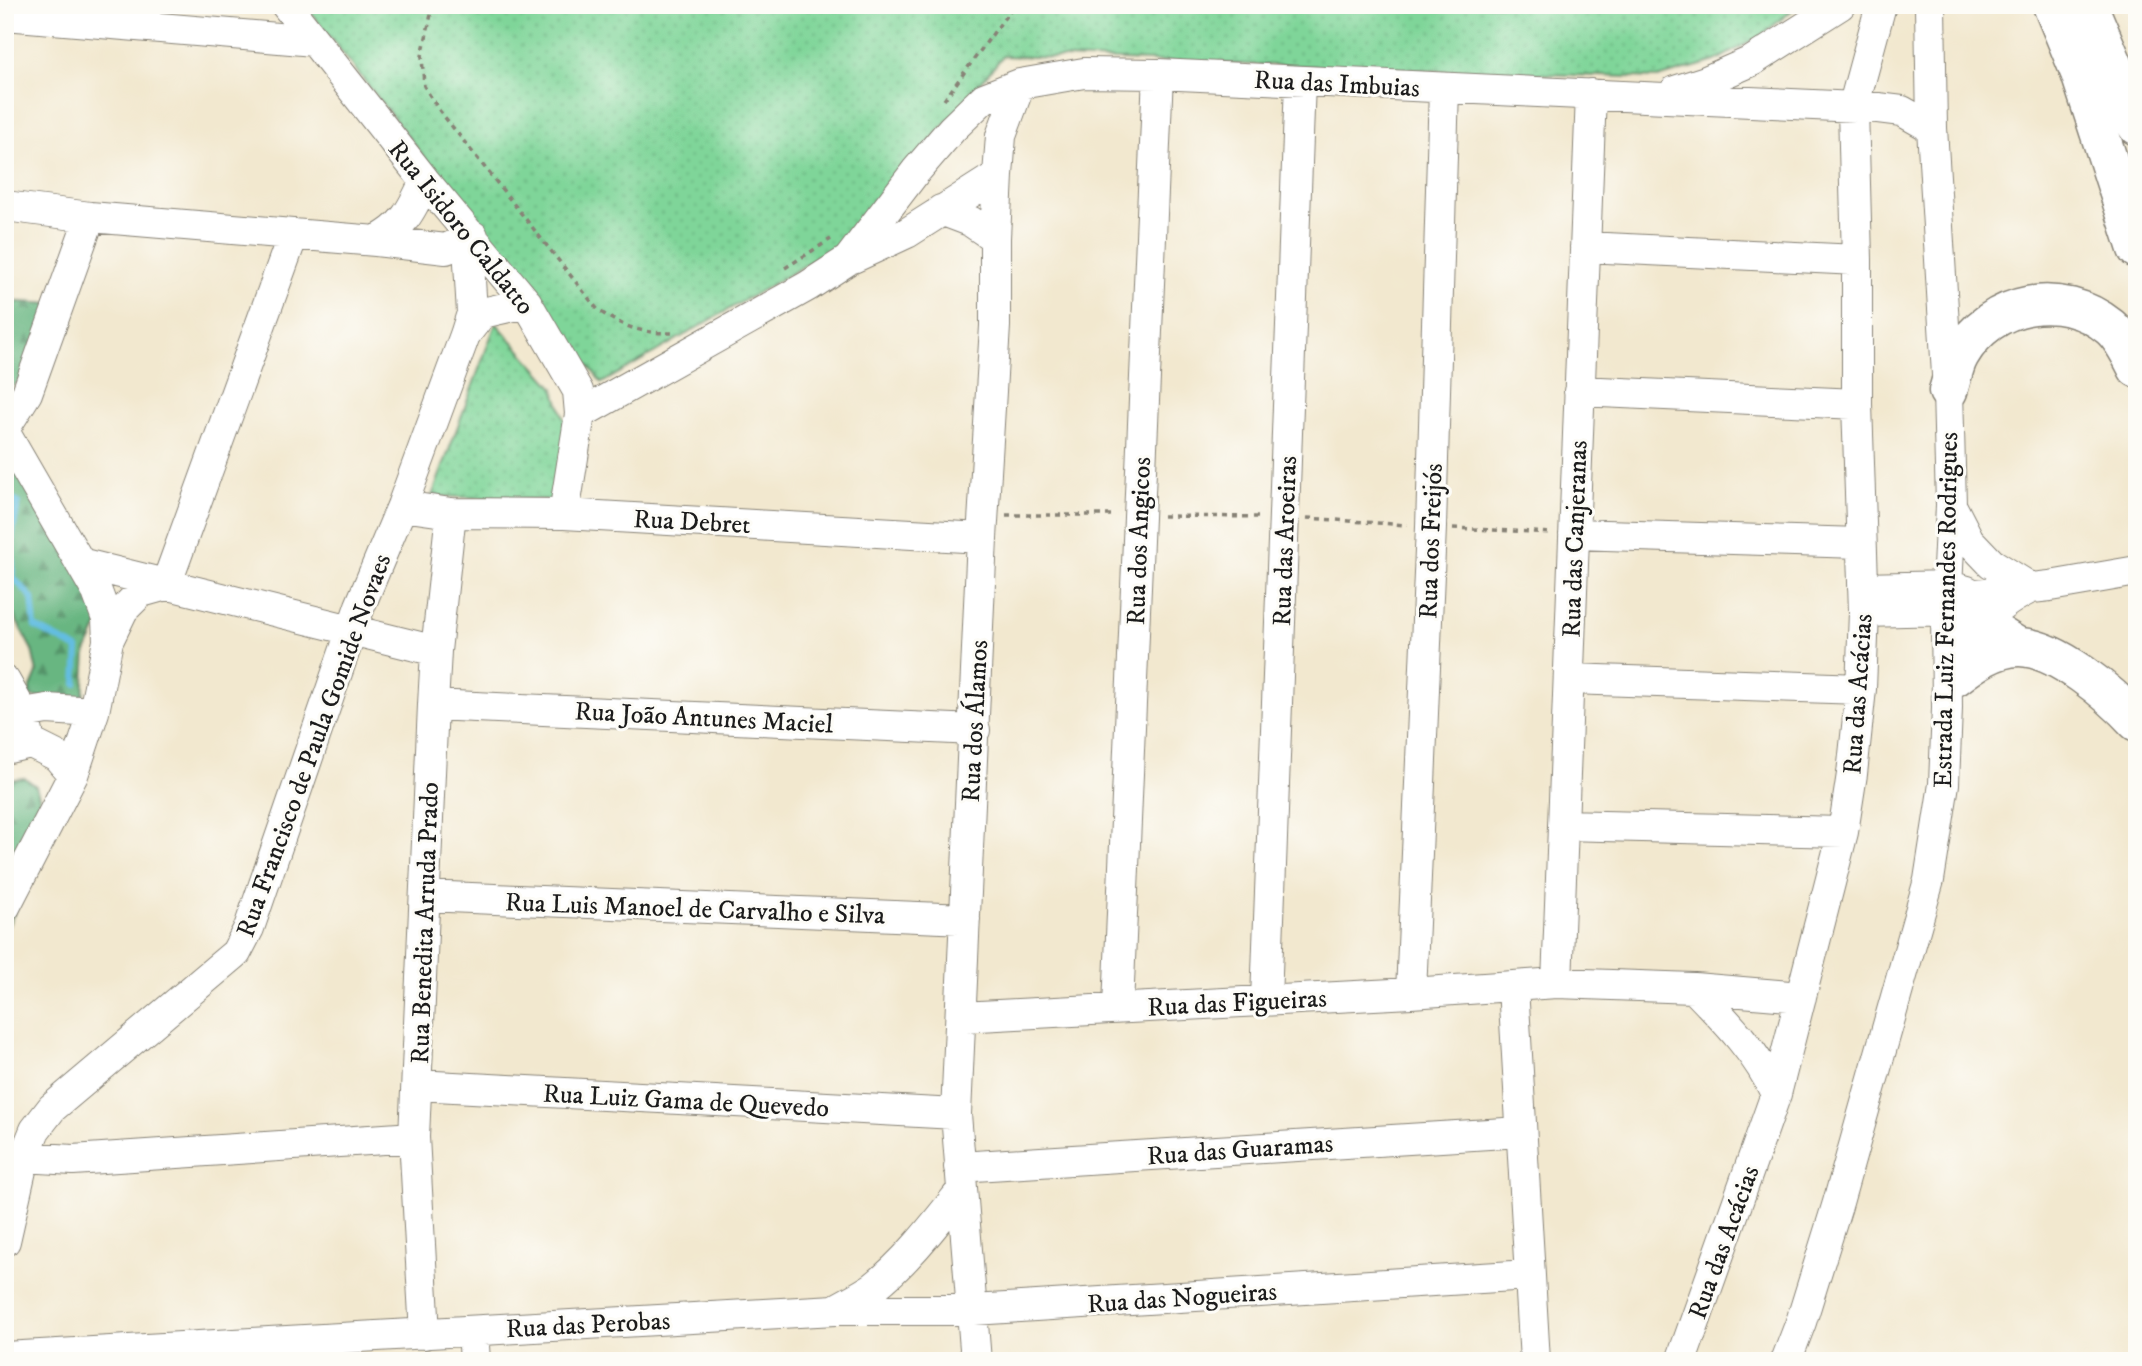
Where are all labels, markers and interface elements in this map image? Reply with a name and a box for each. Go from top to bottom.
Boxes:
street label: Rua das Imbuias [1253,64,1421,105]
street label: Rua Isidoro Caldatto [380,134,541,322]
street label: Estrada Luiz Fernandes Rodrigues [1927,432,1966,788]
street label: Rua das Canjeranas [1556,440,1595,638]
street label: Rua das Aroeiras [1266,455,1305,627]
street label: Rua dos Angicos [1120,456,1159,626]
street label: Rua dos Freijós [1412,463,1451,619]
street label: Rua Debret [632,503,751,542]
street label: Rua Francisco de Paula Gomide Novaes [230,549,399,942]
street label: Rua das Acácias [1836,613,1881,776]
street label: Rua dos Álamos [954,639,996,803]
street label: Rua João Antunes Maciel [574,695,834,742]
street label: Rua Benedita Arruda Prado [404,782,447,1065]
street label: Rua Luis Manoel de Carvalho e Silva [504,886,886,933]
street label: Rua das Figueiras [1147,982,1328,1025]
street label: Rua Luiz Gama de Quevedo [542,1078,830,1125]
street label: Rua das Guaramas [1146,1128,1334,1173]
street label: Rua das Acácias [1681,1161,1767,1324]
street label: Rua das Nogueiras [1086,1275,1278,1322]
street label: Rua das Perobas [505,1305,671,1346]

